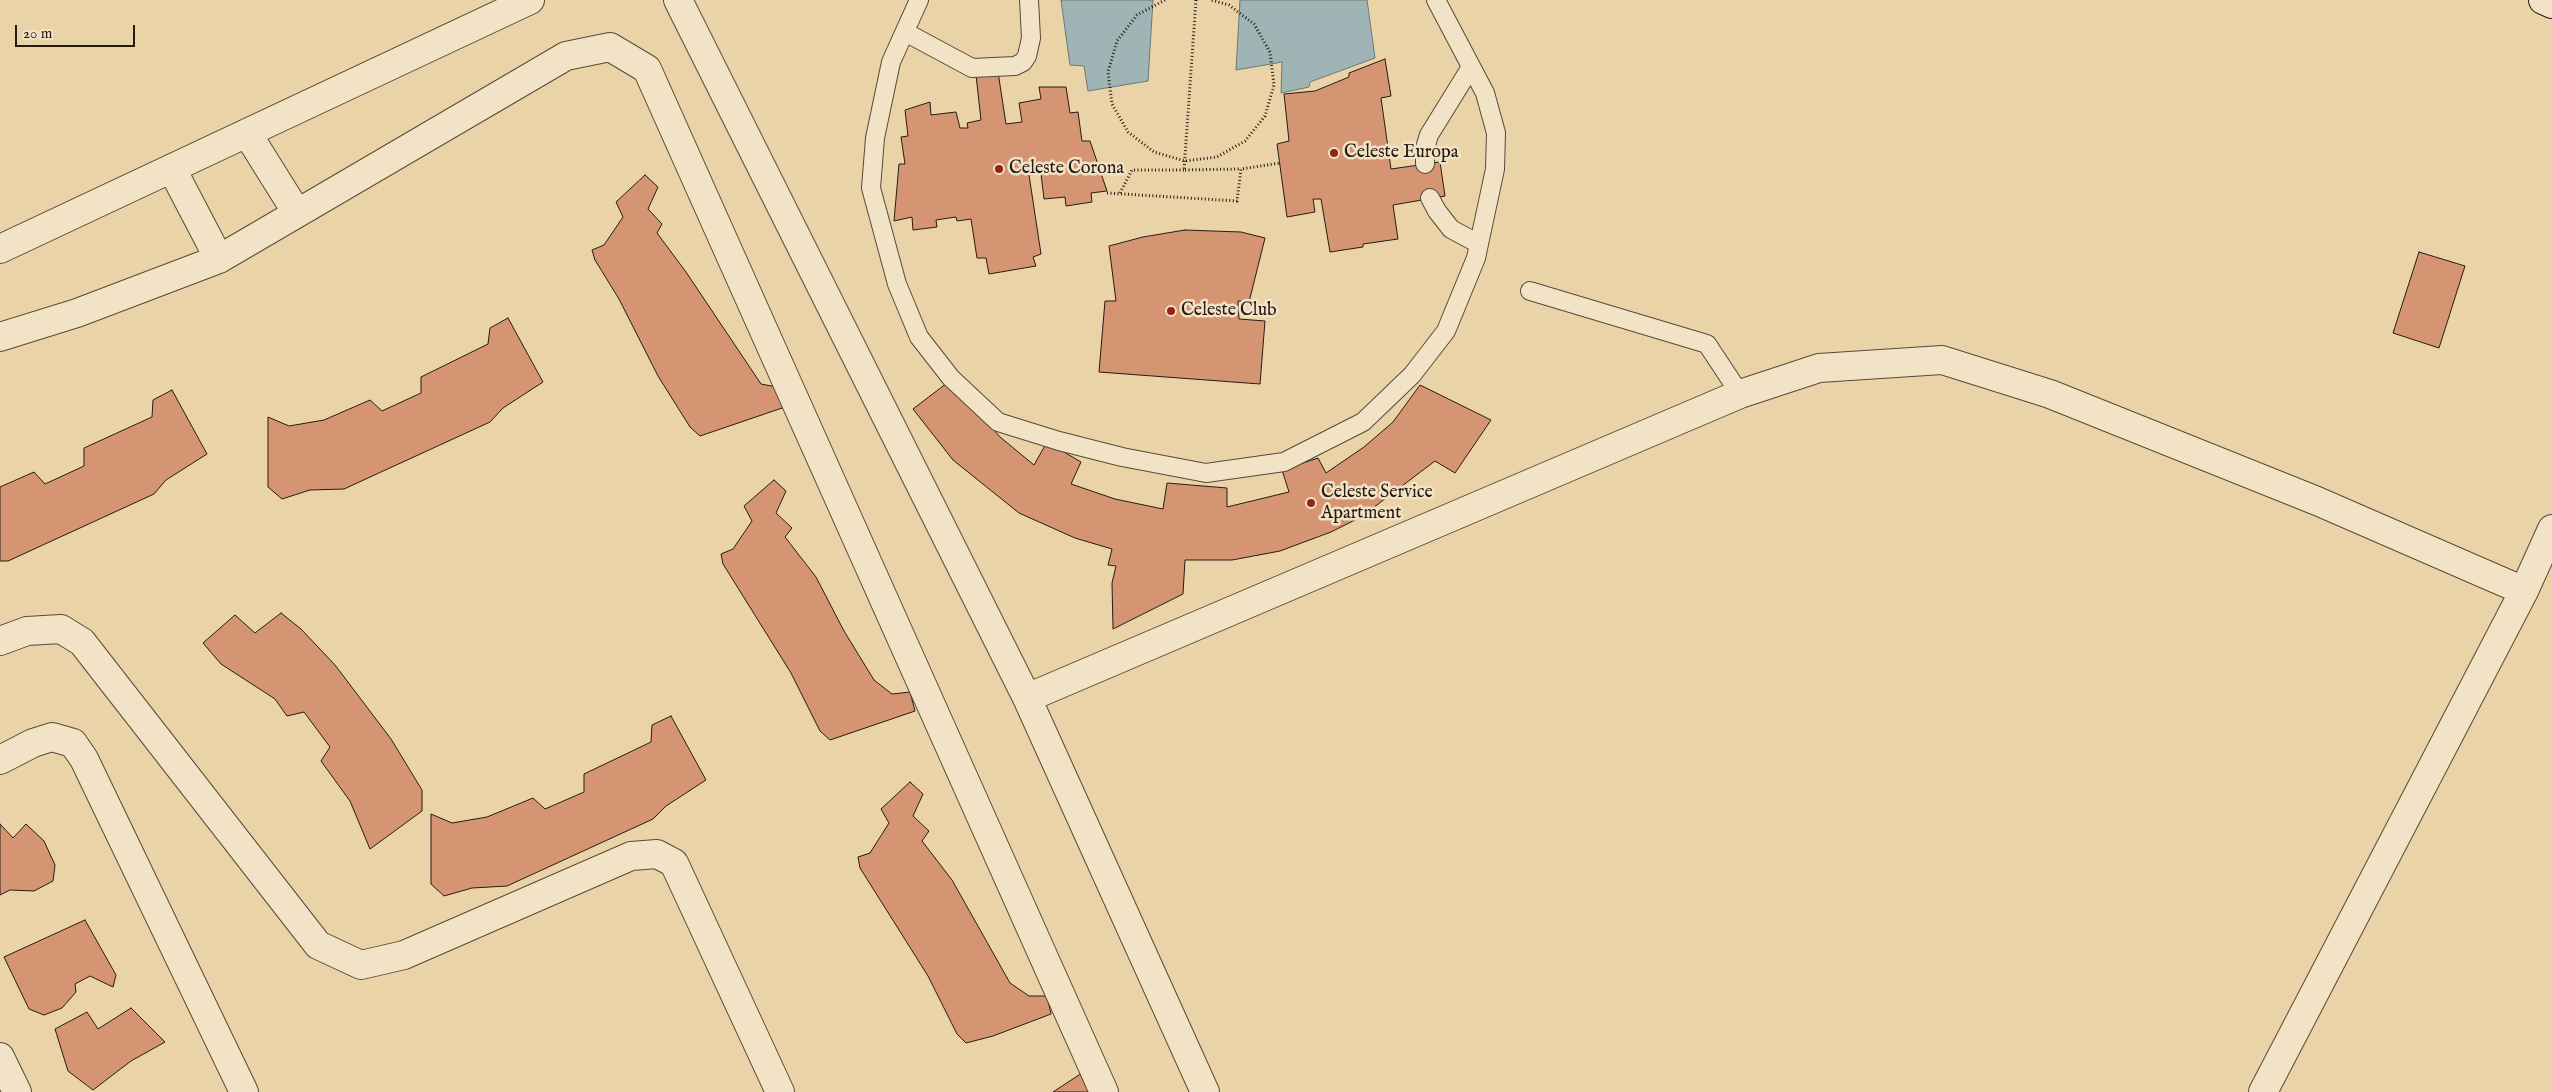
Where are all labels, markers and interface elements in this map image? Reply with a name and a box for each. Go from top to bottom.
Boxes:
scale bar [18,15,138,47]
text: 20 m [23,24,52,43]
place label: Celeste Europa [1344,142,1459,164]
marker: Celeste Europa [1328,147,1340,159]
place label: Celeste Corona [1009,158,1124,180]
marker: Celeste Corona [993,163,1005,175]
place label: Celeste Club [1181,300,1277,322]
marker: Celeste Club [1165,305,1177,317]
place label: Celeste Service Apartment [1321,482,1433,524]
marker: Celeste Service Apartment [1305,497,1317,509]

